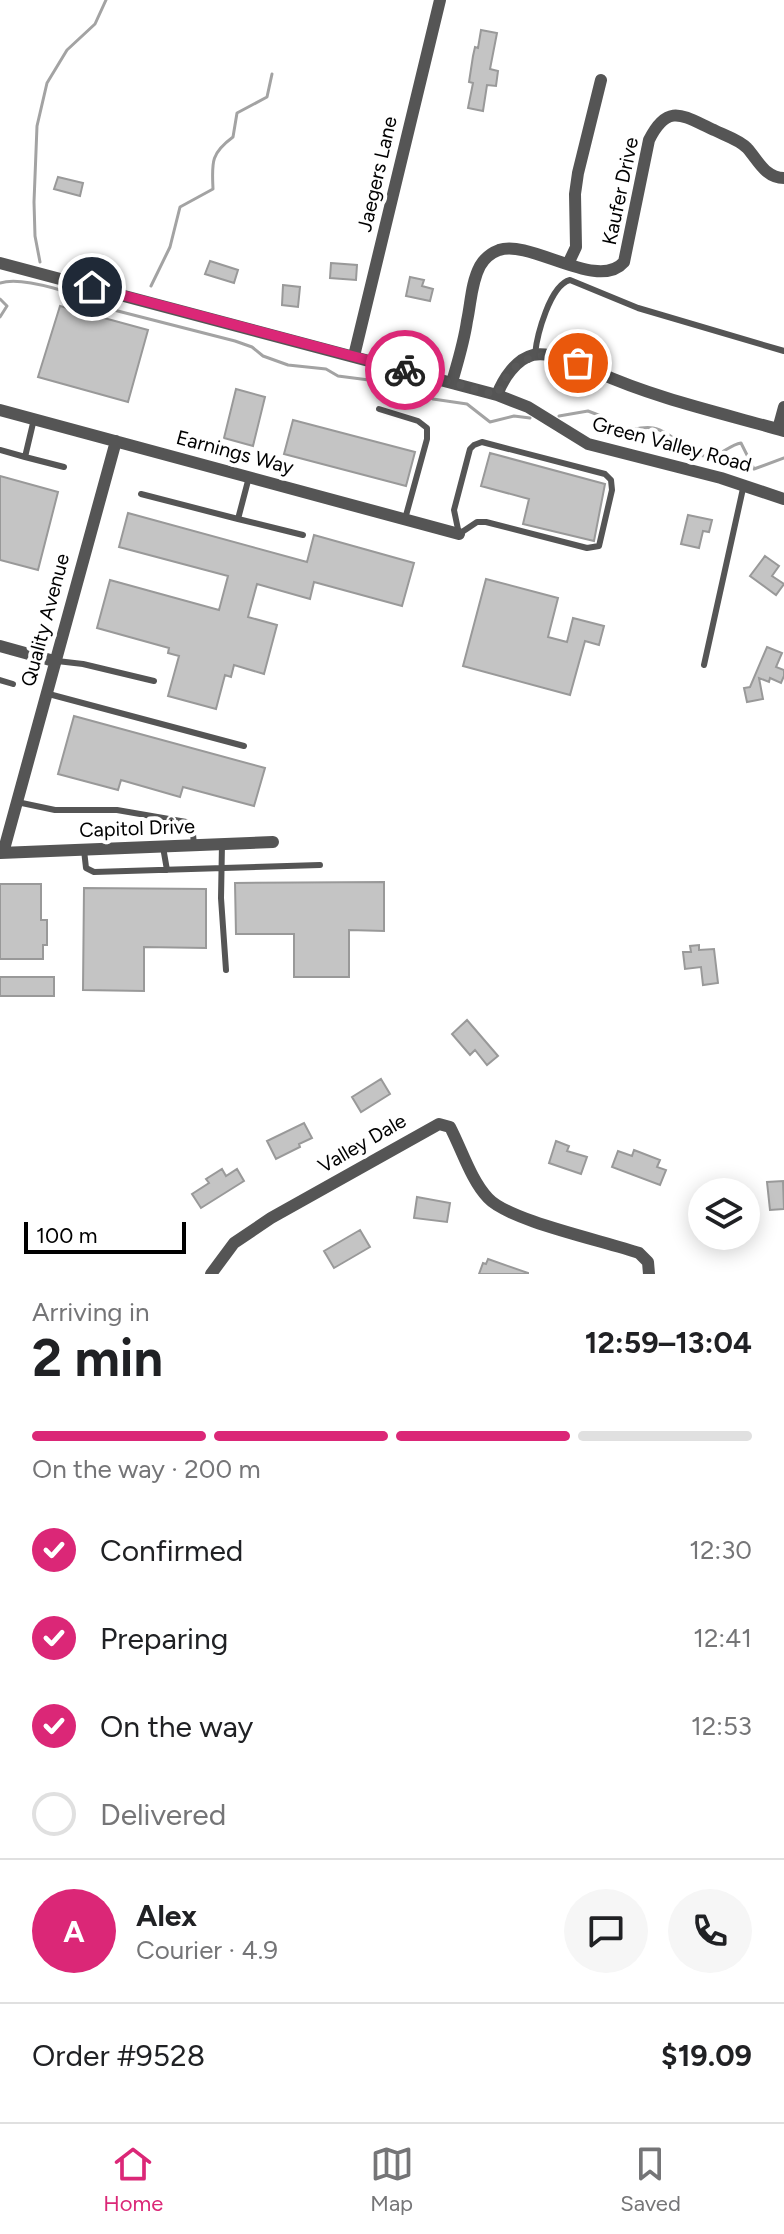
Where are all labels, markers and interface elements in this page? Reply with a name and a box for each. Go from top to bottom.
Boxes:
street label: Jaegers Lane [352,114,402,234]
street label: Kaufer Drive [597,135,643,247]
pin [58,253,126,321]
icon: home [70,265,114,309]
pin [544,329,612,397]
courier [365,330,445,410]
icon: bag [556,341,600,385]
icon: bike [383,348,427,392]
street label: Green Valley Road [590,411,754,477]
street label: Earnings Way [174,425,297,479]
street label: Quality Avenue [16,551,74,689]
street label: Capitol Drive [79,814,195,842]
street label: Valley Dale [314,1108,410,1178]
map controls [688,1178,760,1250]
button: layers [688,1178,760,1250]
scale bar [24,1218,186,1254]
text: 100 m [36,1222,97,1249]
text: Arriving in [32,1296,150,1328]
text: 12:59–13:04 [585,1324,752,1361]
text: 2 min [32,1327,163,1389]
text: On the way · 200 m [32,1453,261,1485]
icon: check [32,1528,76,1572]
text: Confirmed [100,1532,243,1569]
text: 12:30 [689,1534,752,1566]
icon: check [32,1616,76,1660]
text: Preparing [100,1620,228,1657]
text: 12:41 [693,1622,752,1654]
icon: check [32,1704,76,1748]
text: On the way [100,1708,253,1745]
text: 12:53 [691,1710,752,1742]
text: Delivered [100,1796,226,1833]
button: chat [564,1889,648,1973]
button: phone [668,1889,752,1973]
text: Alex [136,1897,197,1934]
text: A [63,1913,85,1950]
text: Courier · 4.9 [136,1934,278,1966]
text: Order #9528 [32,2037,205,2074]
text: $19.09 [661,2037,752,2074]
tab: Home [103,2142,163,2217]
tab: Map [370,2142,414,2217]
tab: Saved [620,2142,681,2217]

